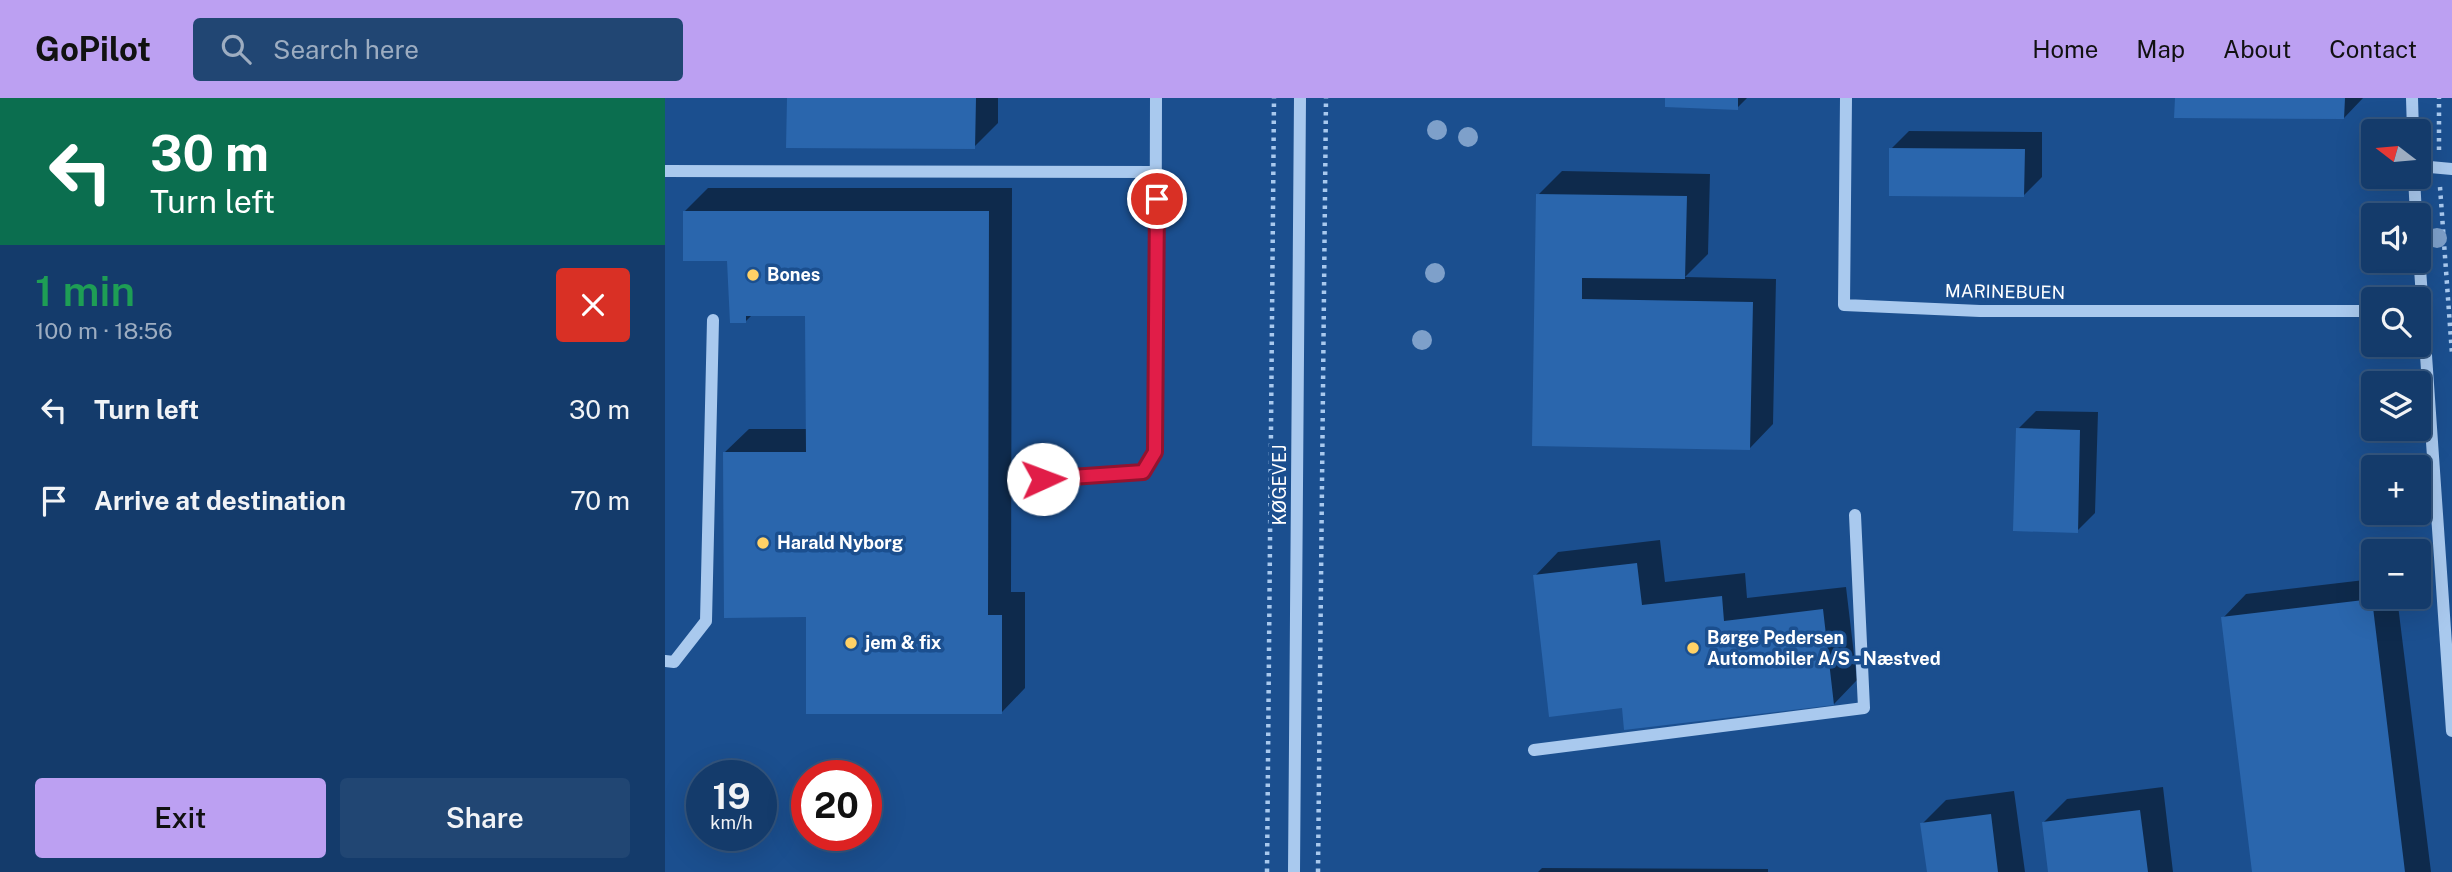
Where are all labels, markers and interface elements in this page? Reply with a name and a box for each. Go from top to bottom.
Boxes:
search box [193,18,683,81]
text: GoPilot [35,30,151,68]
icon: search [217,30,255,68]
text: Search here [273,34,419,65]
text: Home [2032,35,2098,63]
text: Map [2136,35,2185,63]
text: About [2223,35,2291,63]
text: Contact [2329,35,2417,63]
north arrow [2361,119,2431,189]
map controls [2361,119,2431,609]
text: 30 m [150,124,269,182]
icon: left [35,126,126,217]
pin [1127,169,1187,229]
icon: arrive [1138,180,1176,218]
text: Turn left [150,183,275,220]
button: sound [2361,203,2431,273]
place label: Bones [767,264,820,285]
text: 1 min [35,266,135,315]
marker: Bones [745,267,761,283]
button: close [556,268,630,342]
street label: MARINEBUEN [1945,280,2065,303]
button: search [2361,287,2431,357]
text: 100 m · 18:56 [35,317,173,344]
button: layers [2361,371,2431,441]
icon: left [35,391,73,429]
text: Turn left [94,394,199,425]
text: 30 m [569,394,630,425]
position arrow [1006,442,1080,516]
street label: KØGEVEJ [1269,445,1290,525]
button: + [2361,455,2431,525]
icon: arrive [35,482,73,520]
text: Arrive at destination [94,485,346,516]
text: 70 m [570,485,630,516]
place label: Harald Nyborg [777,532,903,553]
marker: Harald Nyborg [755,535,771,551]
button: − [2361,539,2431,609]
place label: Børge Pedersen Automobiler A/S - Næstved [1707,627,1941,669]
place label: jem & fix [864,632,942,653]
marker: jem & fix [843,635,859,651]
marker: Børge Pedersen Automobiler A/S - Næstved [1685,640,1701,656]
speed limit sign: 20 [791,760,882,851]
text: 19 [712,776,751,817]
button: Exit [35,778,326,858]
button: Share [340,778,630,858]
text: km/h [710,812,753,833]

